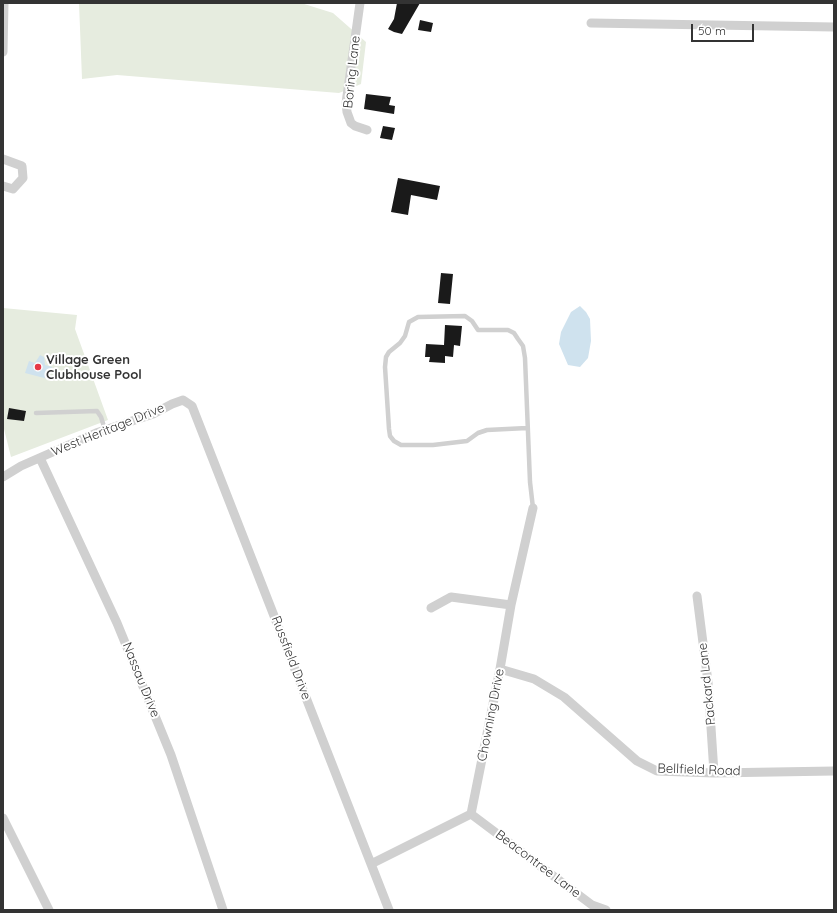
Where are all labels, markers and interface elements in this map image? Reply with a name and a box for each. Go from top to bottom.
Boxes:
scale bar [693,16,756,42]
text: 50 m [698,23,726,38]
street label: Boring Lane [340,35,364,109]
place label: Village Green Clubhouse Pool [46,352,142,383]
marker: Village Green Clubhouse Pool [33,362,43,372]
street label: West Heritage Drive [49,400,167,460]
street label: Russfield Drive [268,614,314,702]
street label: Nassau Drive [119,640,163,720]
street label: Packard Lane [695,642,719,726]
street label: Chowning Drive [474,667,508,763]
street label: Bellfield Road [657,761,741,779]
street label: Beacontree Lane [492,827,584,901]

